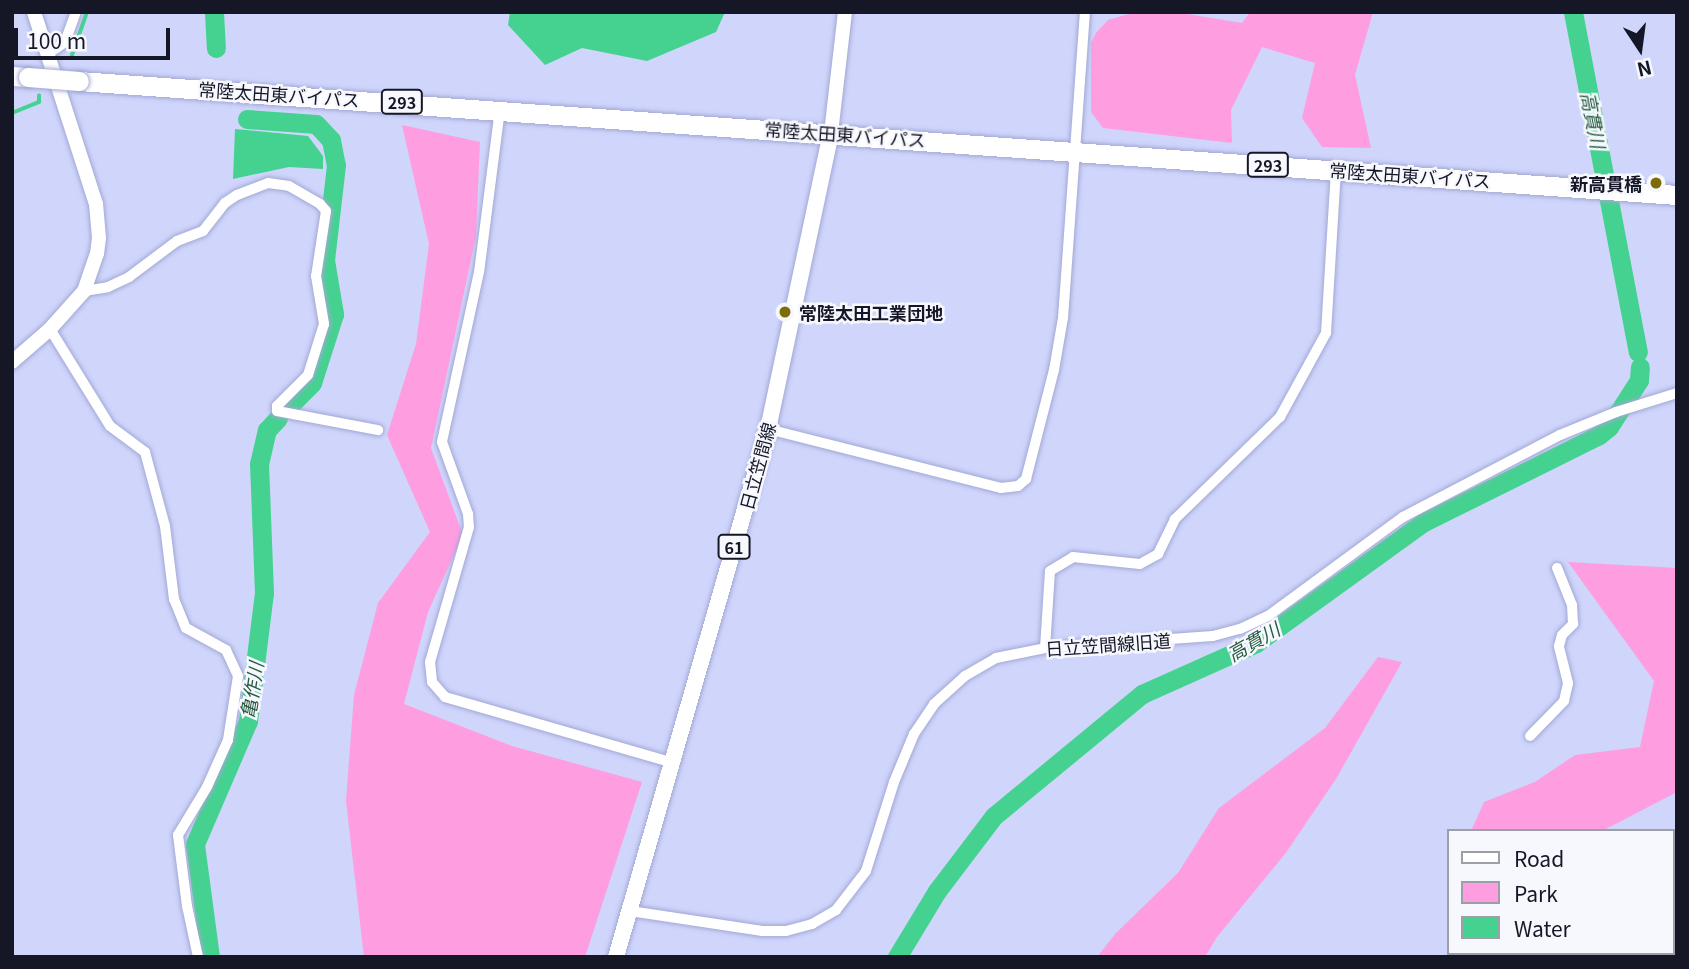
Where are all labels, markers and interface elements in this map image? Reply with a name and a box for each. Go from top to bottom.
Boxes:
scale bar [18,14,173,58]
north arrow [1605,14,1675,84]
text: 100 m [27,25,86,55]
text: N [1635,55,1655,85]
street label: 常陸太田東バイパス [197,78,361,110]
road number: 293 [379,90,425,114]
water label: 高貫川 [1577,90,1611,150]
street label: 常陸太田東バイパス [763,118,927,150]
road number: 293 [1245,153,1291,178]
street label: 常陸太田東バイパス [1328,159,1492,191]
place label: 新高貫橋 [1570,172,1642,194]
marker: 新高貫橋 [1648,175,1664,191]
place label: 常陸太田工業団地 [799,301,943,323]
marker: 常陸太田工業団地 [777,304,793,320]
street label: 日立笠間線 [735,420,779,512]
road number: 61 [716,534,752,560]
water label: 高貫川 [1223,617,1283,665]
street label: 日立笠間線旧道 [1044,629,1172,659]
water label: 亀作川 [235,660,267,720]
legend [1448,829,1675,955]
text: Road [1514,843,1564,873]
text: Park [1514,878,1558,908]
text: Water [1514,913,1571,943]

